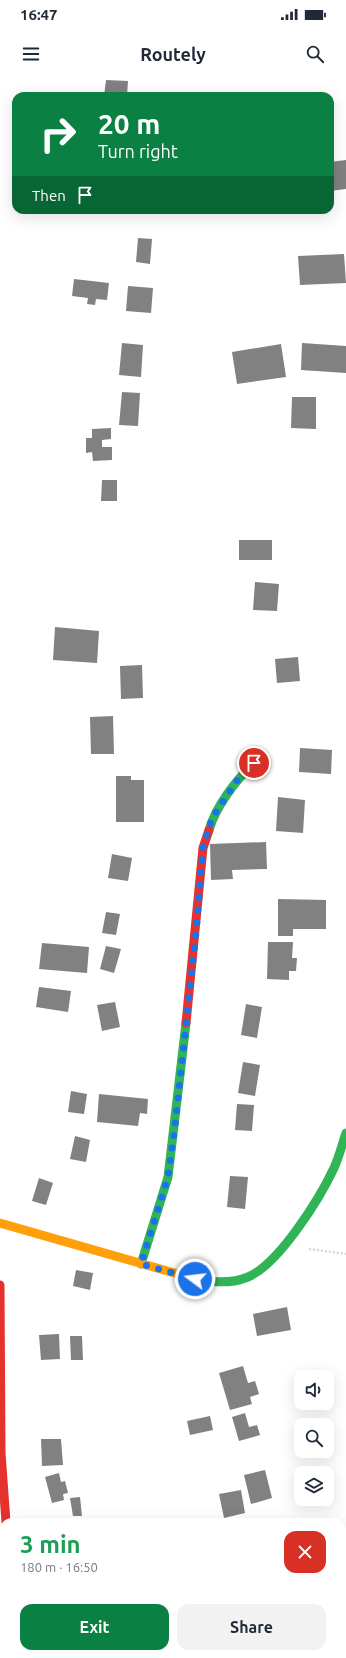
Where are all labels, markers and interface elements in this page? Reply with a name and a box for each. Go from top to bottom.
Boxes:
text: 16:47 [20,6,58,23]
icon: menu [20,43,42,65]
icon: search [304,43,326,65]
text: Routely [140,44,206,64]
icon: right [32,108,84,160]
text: 20 m [98,108,160,139]
text: Turn right [98,141,178,161]
icon: arrive [74,184,96,206]
text: Then [32,187,66,204]
pin [237,746,271,780]
icon: arrive [243,752,265,774]
position arrow [174,1258,216,1300]
map controls [294,1370,334,1506]
button: sound [294,1370,334,1410]
button: search [294,1418,334,1458]
button: layers [294,1466,334,1506]
text: 3 min [20,1531,81,1558]
button: close [284,1531,326,1573]
text: 180 m · 16:50 [20,1560,98,1574]
button: Exit [20,1604,169,1650]
button: Share [177,1604,326,1650]

